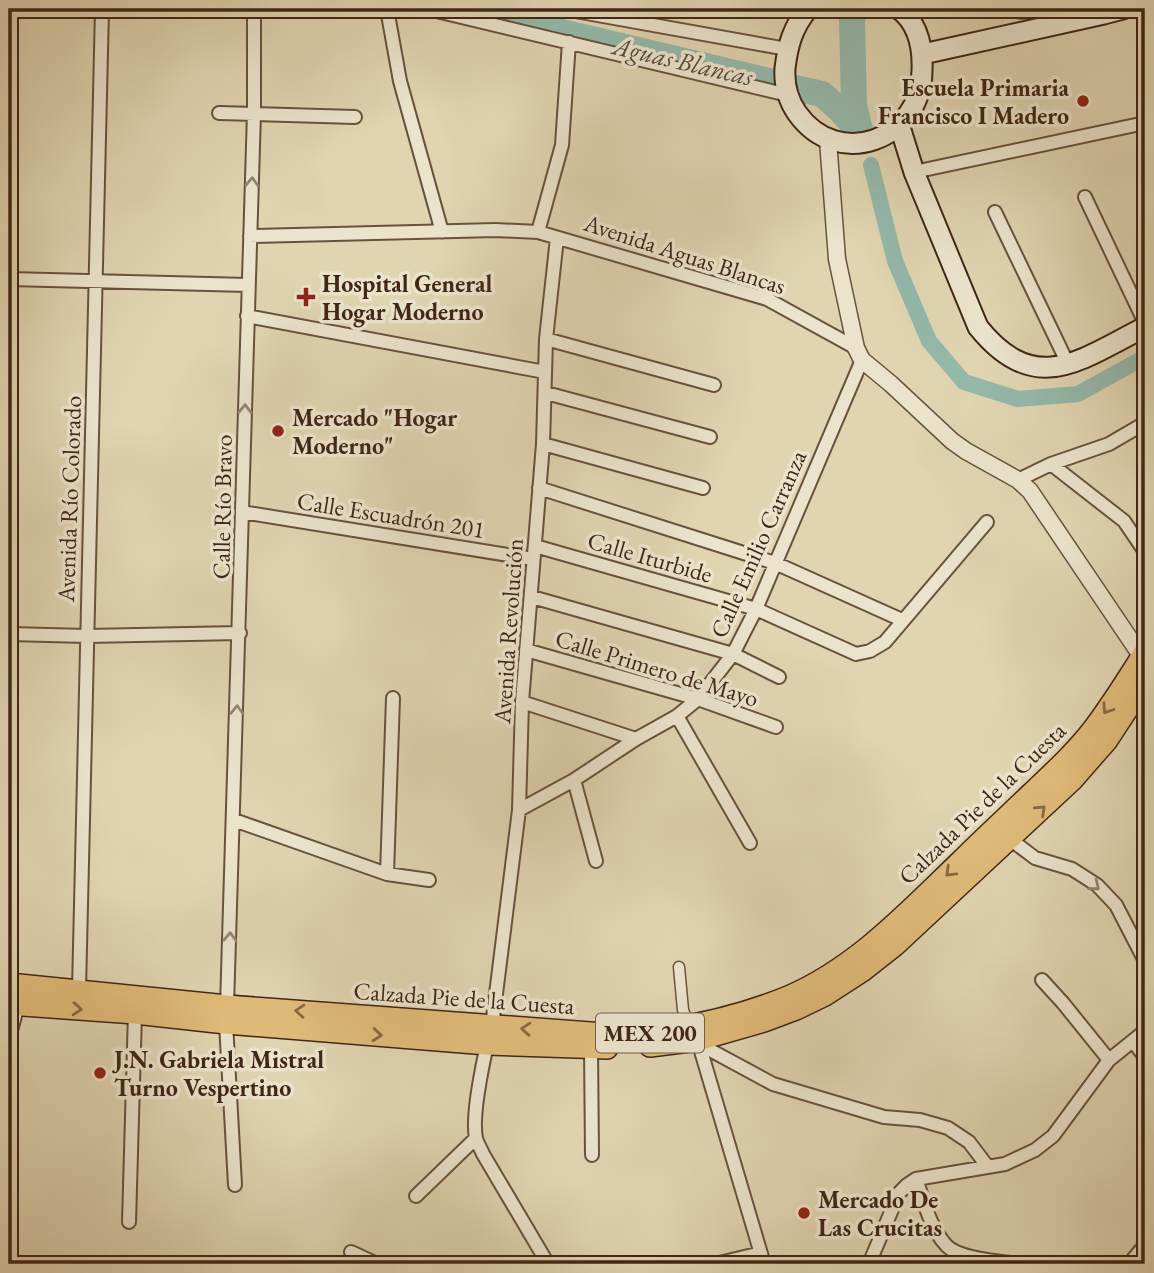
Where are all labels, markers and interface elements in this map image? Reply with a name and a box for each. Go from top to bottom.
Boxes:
water label: Aguas Blancas [608,28,757,94]
place label: Escuela Primaria Francisco I Madero [878,72,1069,131]
marker: Escuela Primaria Francisco I Madero [1075,93,1091,109]
one-way arrow [244,176,259,187]
street label: Avenida Aguas Blancas [579,207,790,301]
place label: Hospital General Hogar Moderno [322,268,493,328]
marker: Hospital General Hogar Moderno [296,287,316,307]
street label: Avenida Río Colorado [50,395,88,604]
place label: Mercado "Hogar Moderno" [292,402,457,461]
one-way arrow [237,403,253,414]
marker: Mercado "Hogar Moderno" [270,423,286,439]
street label: Calle Río Bravo [205,434,239,580]
street label: Calle Emilio Carranza [703,445,813,643]
street label: Calle Escuadrón 201 [295,485,487,545]
street label: Calle Iturbide [584,524,716,590]
street label: Avenida Revolución [486,537,530,726]
street label: Calle Primero de Mayo [552,622,762,714]
one-way arrow [1103,701,1116,714]
one-way arrow [230,704,245,715]
street label: Calzada Pie de la Cuesta [892,715,1073,891]
one-way arrow [1033,806,1046,819]
one-way arrow [945,863,958,876]
one-way arrow [1088,877,1100,890]
one-way arrow [222,932,237,943]
street label: Calzada Pie de la Cuesta [353,975,576,1021]
one-way arrow [72,1001,83,1016]
one-way arrow [294,1004,305,1019]
road number: MEX 200 [596,1014,704,1052]
one-way arrow [521,1022,532,1037]
one-way arrow [371,1027,382,1042]
place label: J.N. Gabriela Mistral Turno Vespertino [112,1044,324,1103]
marker: J.N. Gabriela Mistral Turno Vespertino [92,1065,108,1081]
place label: Mercado De Las Crucitas [818,1184,942,1243]
marker: Mercado De Las Crucitas [796,1205,812,1221]

